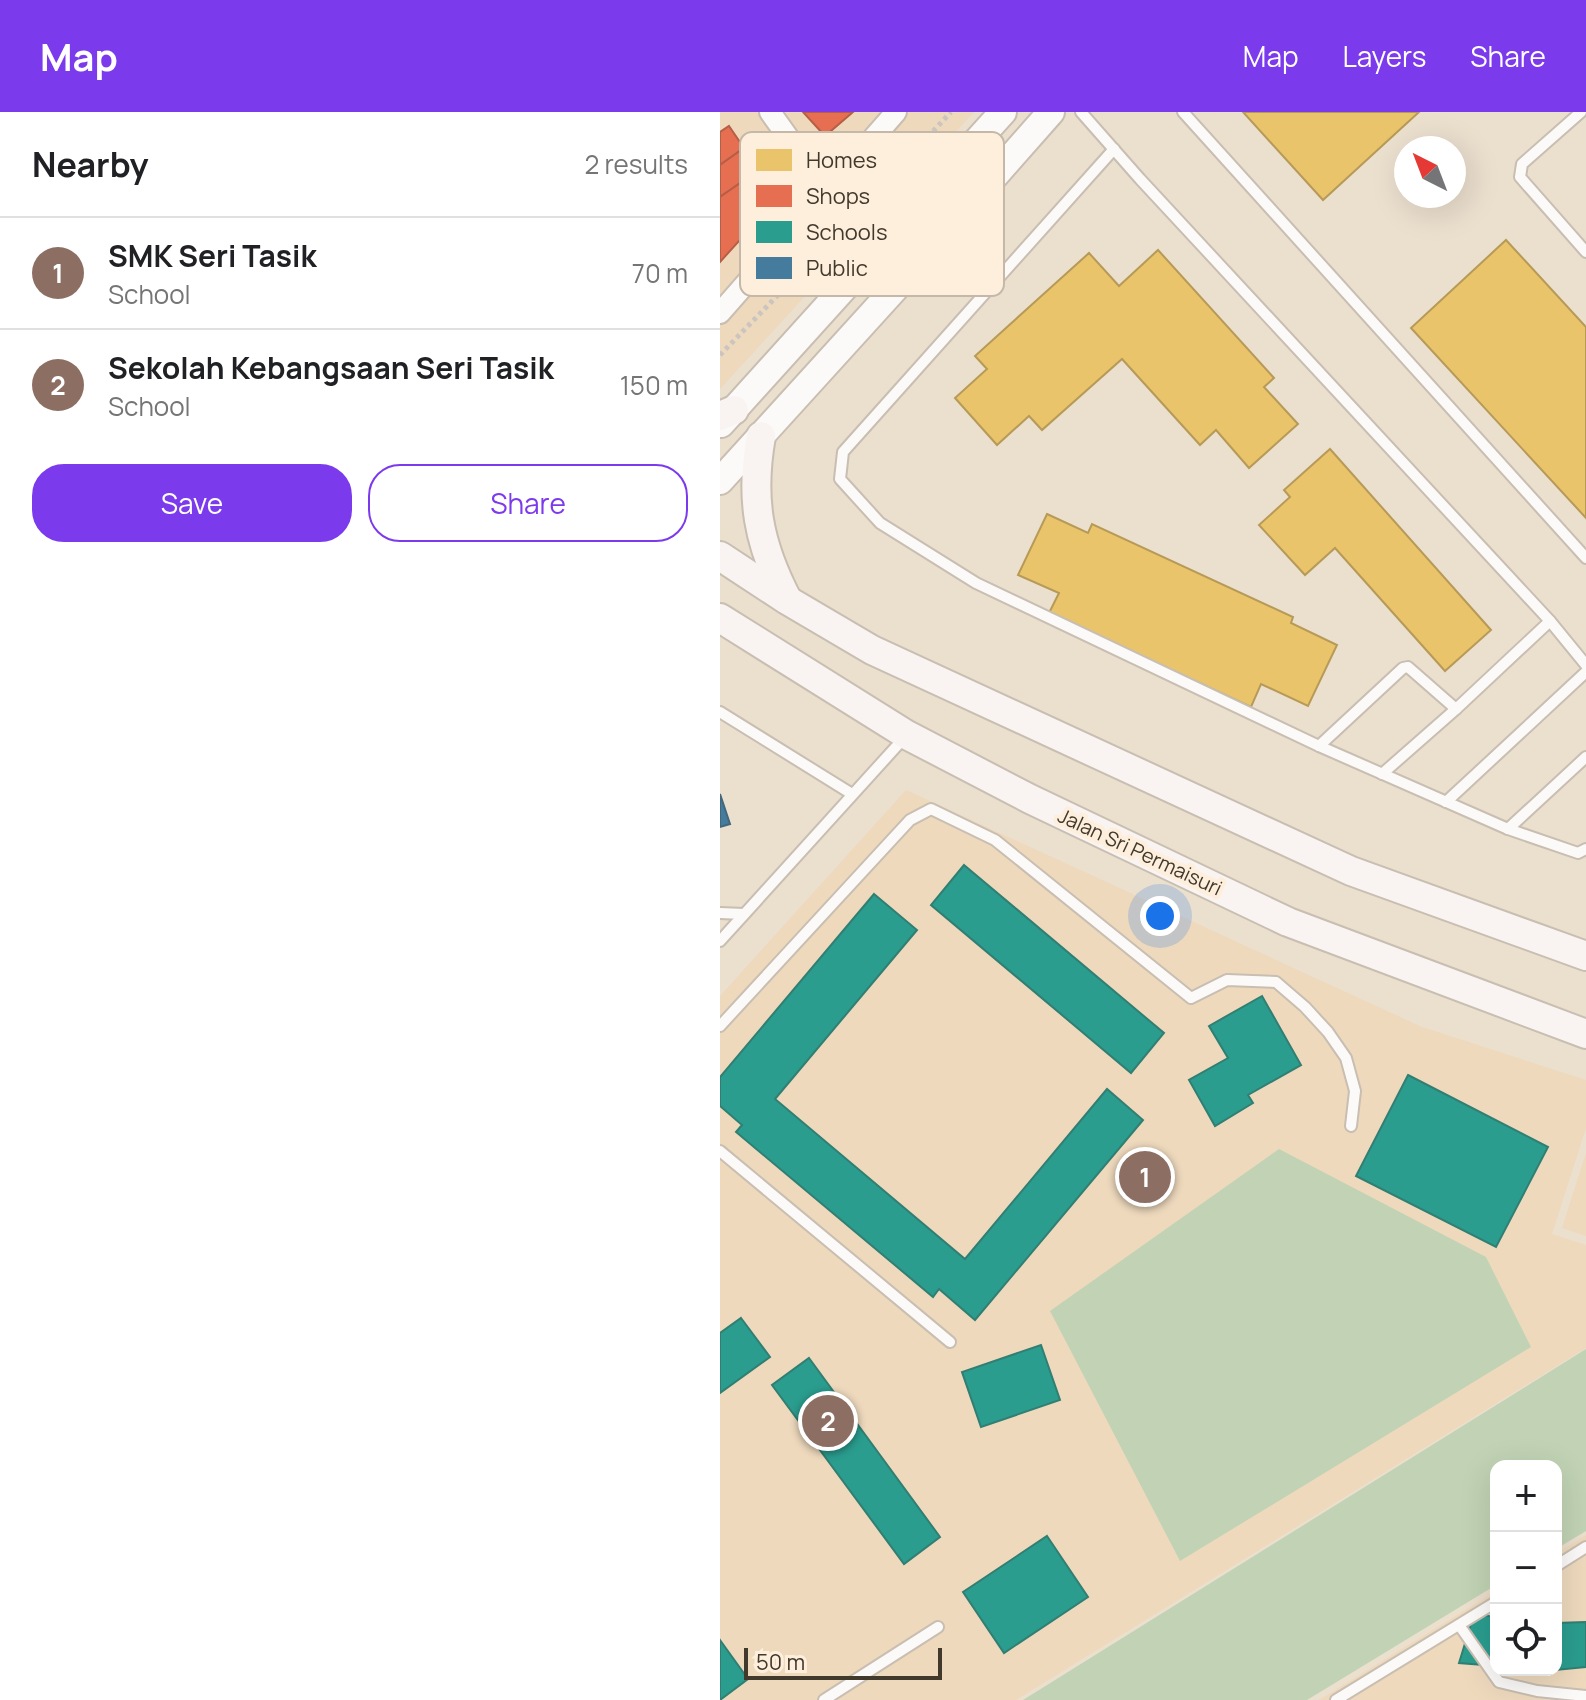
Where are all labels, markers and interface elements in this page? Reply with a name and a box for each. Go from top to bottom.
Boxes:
text: Map [40,30,118,82]
text: Map [1243,37,1299,75]
text: Layers [1343,37,1426,75]
text: Share [1470,37,1546,75]
legend [740,132,1004,296]
north arrow [1394,136,1466,208]
text: Nearby [32,141,148,187]
text: Homes [806,145,877,175]
text: 2 results [584,146,688,182]
text: Shops [806,181,870,211]
text: Schools [806,217,888,247]
text: SMK Seri Tasik [108,235,317,276]
text: Public [806,253,868,283]
text: 1 [52,255,64,291]
text: 70 m [632,255,688,291]
text: School [108,276,191,312]
text: Sekolah Kebangsaan Seri Tasik [108,347,554,388]
text: 2 [50,367,66,403]
text: 150 m [620,367,688,403]
text: School [108,388,191,424]
button: Save [32,464,352,542]
button: Share [368,464,688,542]
street label: Jalan Sri Permaisuri [1054,802,1227,901]
your location [1140,896,1180,936]
pin: 1 [1119,1147,1171,1207]
pin: 2 [802,1391,854,1451]
map controls [1490,1460,1562,1676]
button: + [1490,1460,1562,1532]
button: − [1490,1532,1562,1604]
button: locate [1490,1604,1562,1676]
scale bar [744,1644,942,1680]
text: 50 m [756,1647,805,1677]

